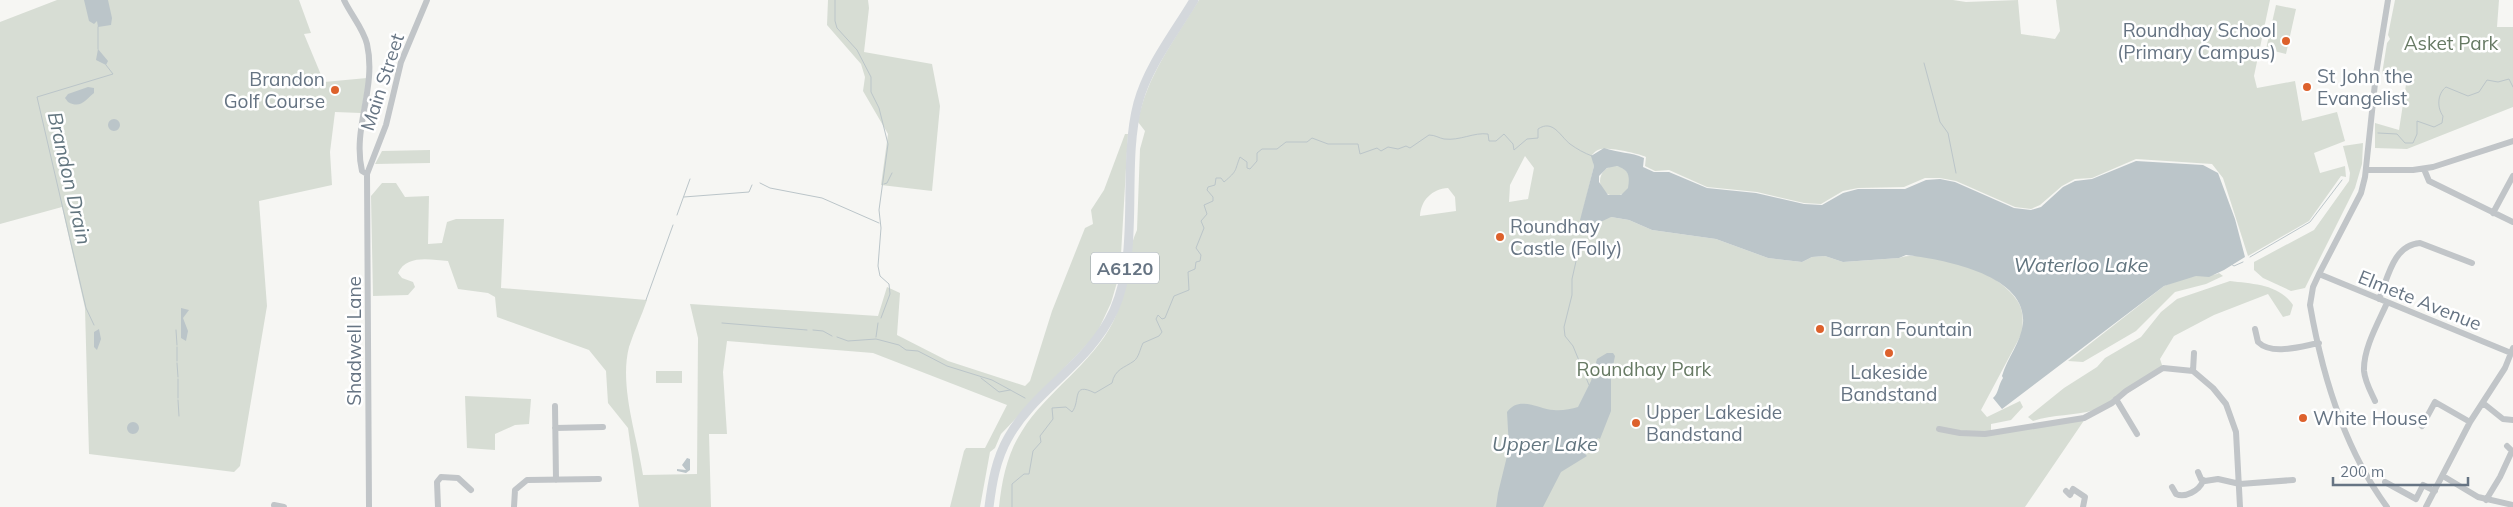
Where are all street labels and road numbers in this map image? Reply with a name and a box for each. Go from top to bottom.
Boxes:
street label: Main Street [355,30,409,134]
road number: A6120 [1091,252,1159,284]
street label: Elmete Avenue [2355,264,2485,336]
street label: Shadwell Lane [342,276,366,406]

